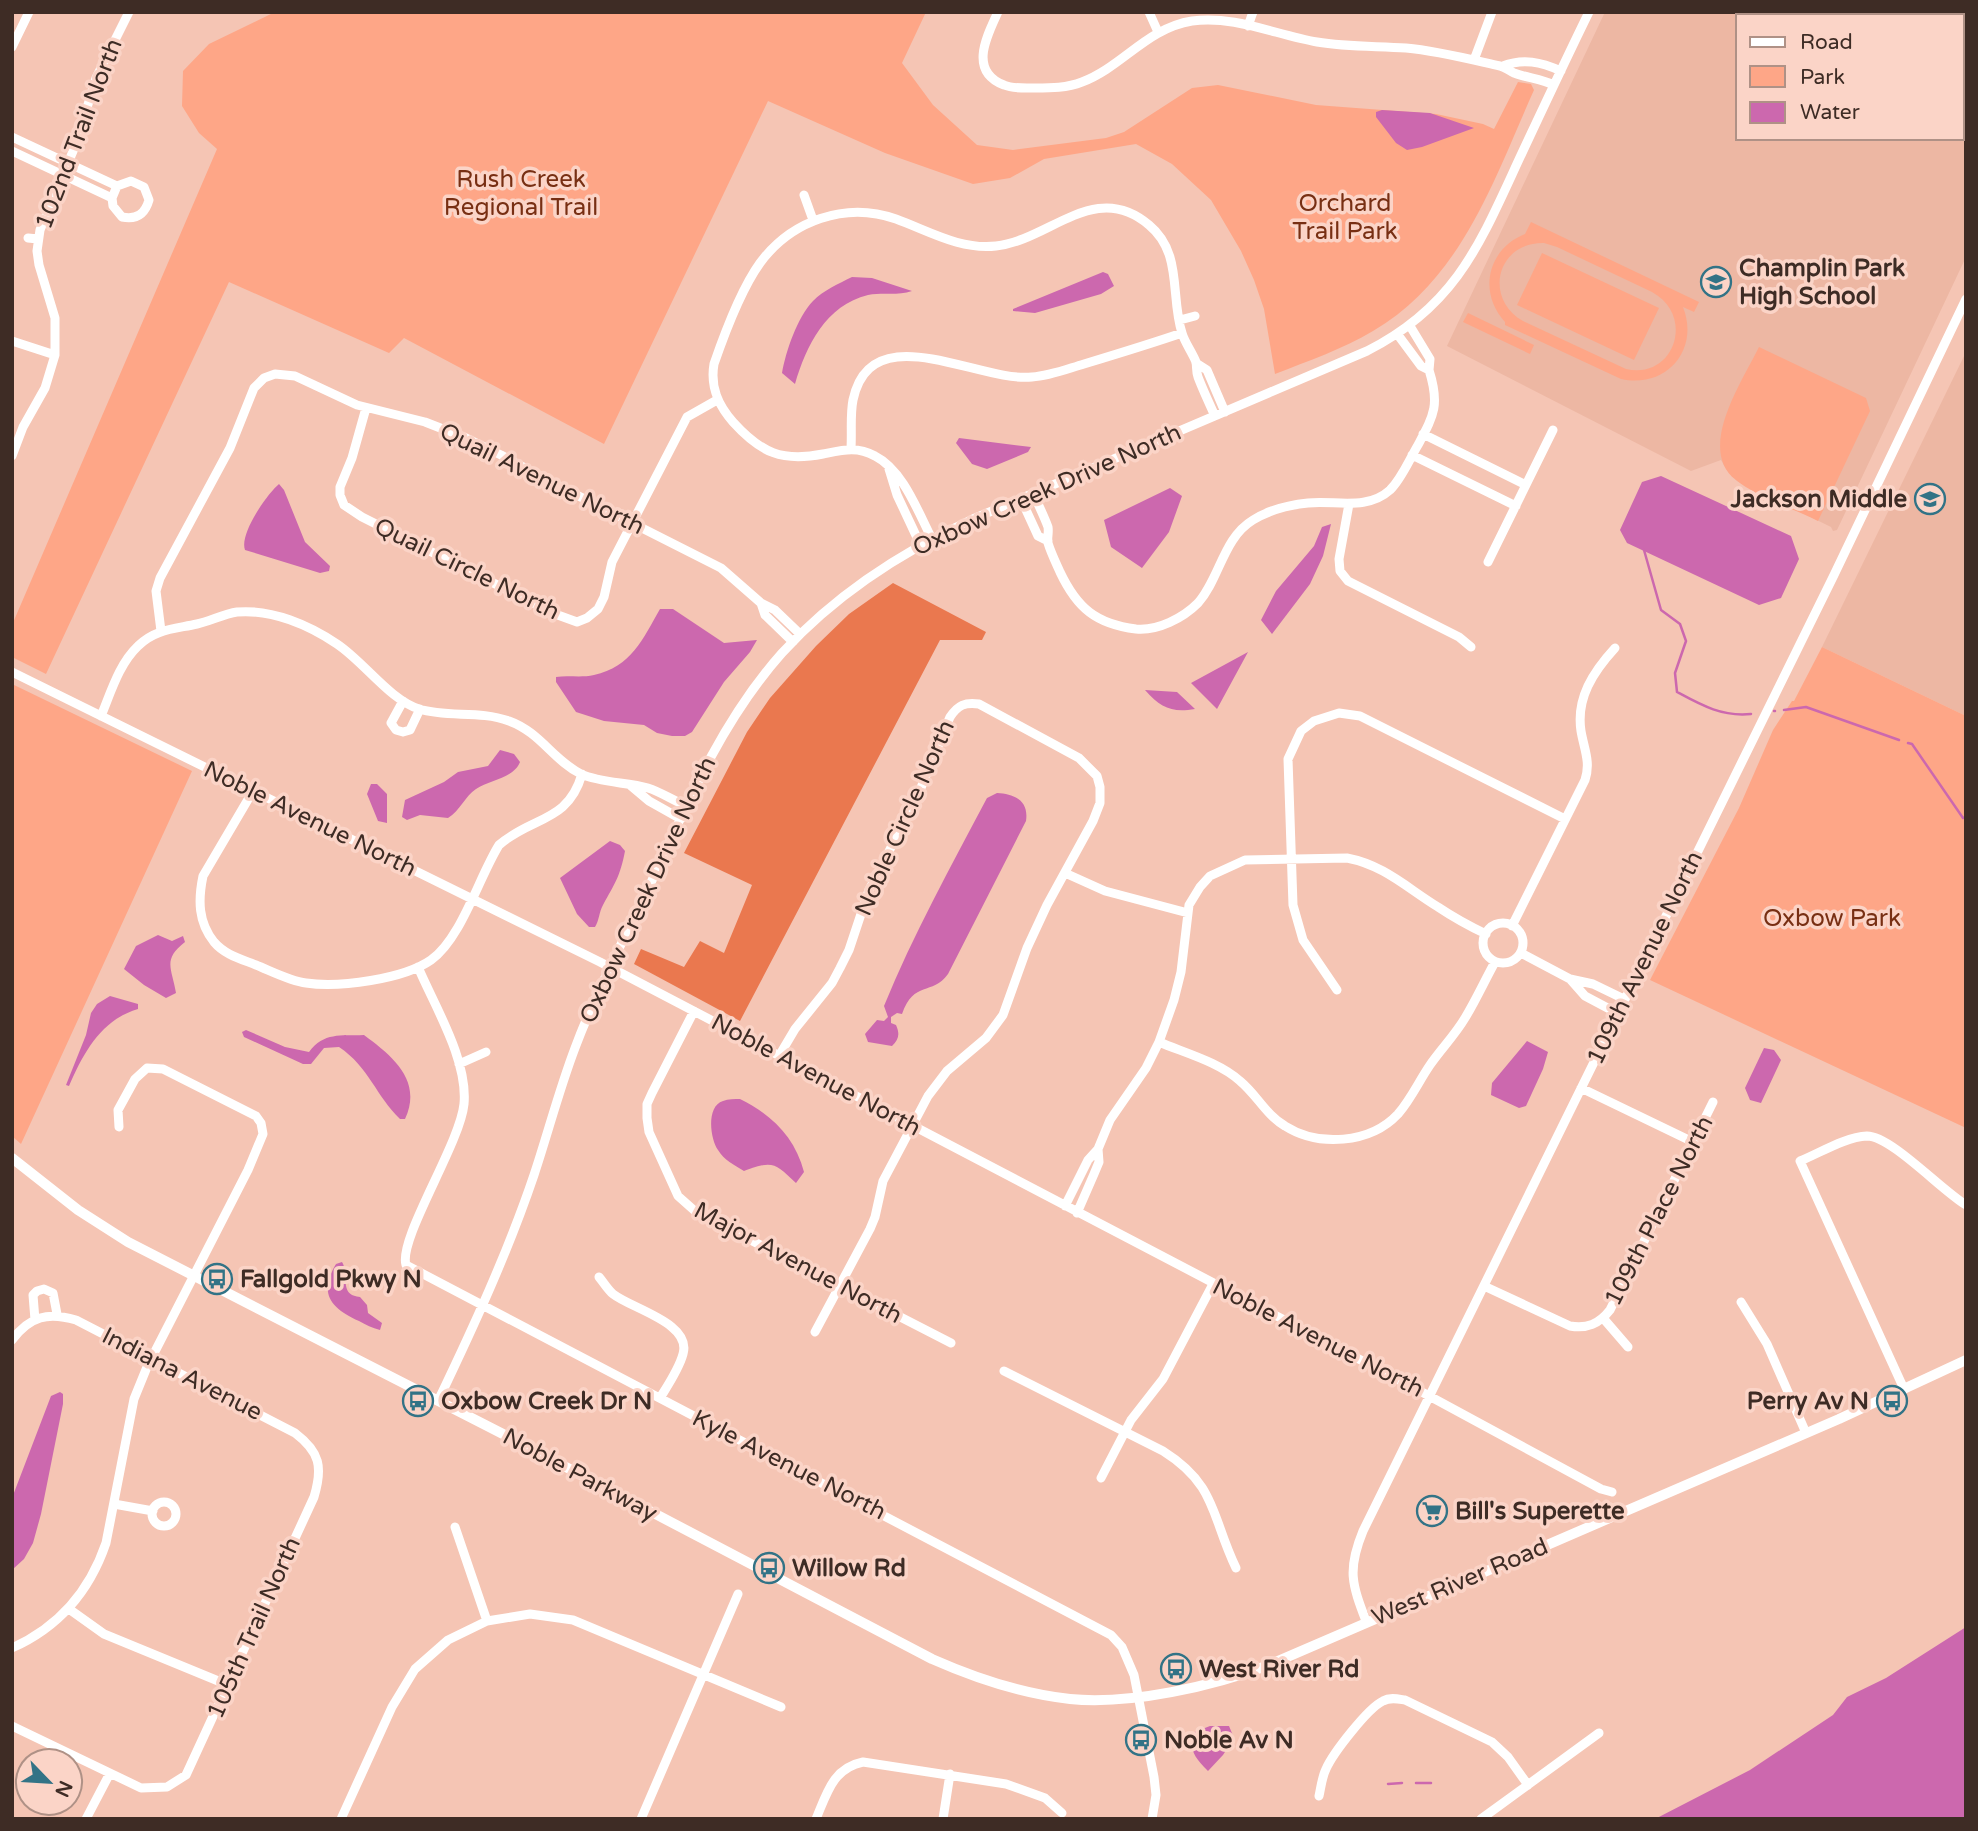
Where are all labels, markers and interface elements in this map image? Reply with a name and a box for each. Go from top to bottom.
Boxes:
legend [1736,14,1964,140]
text: Road [1800,30,1853,55]
street label: 102nd Trail North [29,35,129,233]
text: Park [1800,65,1845,90]
text: Water [1800,100,1860,125]
park label: Rush Creek Regional Trail [444,165,598,222]
park label: Orchard Trail Park [1292,189,1398,246]
place label: Champlin Park High School [1739,254,1905,311]
school or university icon: Champlin Park High School [1699,265,1733,299]
street label: Quail Avenue North [435,417,649,541]
street label: Oxbow Creek Drive North [908,418,1186,562]
school or university icon: Jackson Middle [1913,482,1947,516]
place label: Jackson Middle [1730,485,1907,514]
street label: Quail Circle North [370,512,564,626]
street label: Noble Circle North [849,716,961,920]
street label: Oxbow Creek Drive North [573,752,723,1028]
street label: Noble Avenue North [199,755,421,883]
street label: 109th Avenue North [1581,847,1709,1069]
park label: Oxbow Park [1763,904,1901,933]
street label: Noble Avenue North [706,1007,926,1143]
street label: 109th Place North [1598,1111,1720,1311]
street label: Major Avenue North [689,1196,907,1330]
bus stop icon: Fallgold Pkwy N [200,1262,234,1296]
place label: Fallgold Pkwy N [240,1265,422,1294]
street label: Noble Avenue North [1208,1272,1428,1404]
street label: Indiana Avenue [97,1321,267,1427]
bus stop icon: Oxbow Creek Dr N [401,1384,435,1418]
bus stop icon: Perry Av N [1875,1384,1909,1418]
place label: Oxbow Creek Dr N [441,1387,652,1416]
place label: Perry Av N [1747,1387,1869,1416]
street label: Kyle Avenue North [687,1404,891,1526]
street label: Noble Parkway [498,1422,662,1528]
supermarket icon: Bill's Superette [1415,1494,1449,1528]
place label: Bill's Superette [1455,1497,1625,1526]
street label: West River Road [1368,1532,1552,1632]
street label: 105th Trail North [201,1533,307,1723]
bus stop icon: Willow Rd [752,1551,786,1585]
place label: Willow Rd [792,1554,906,1583]
bus stop icon: West River Rd [1159,1652,1193,1686]
place label: West River Rd [1199,1655,1359,1684]
bus stop icon: Noble Av N [1124,1723,1158,1757]
place label: Noble Av N [1164,1726,1294,1755]
north arrow [14,1747,84,1817]
text: N [50,1777,77,1800]

